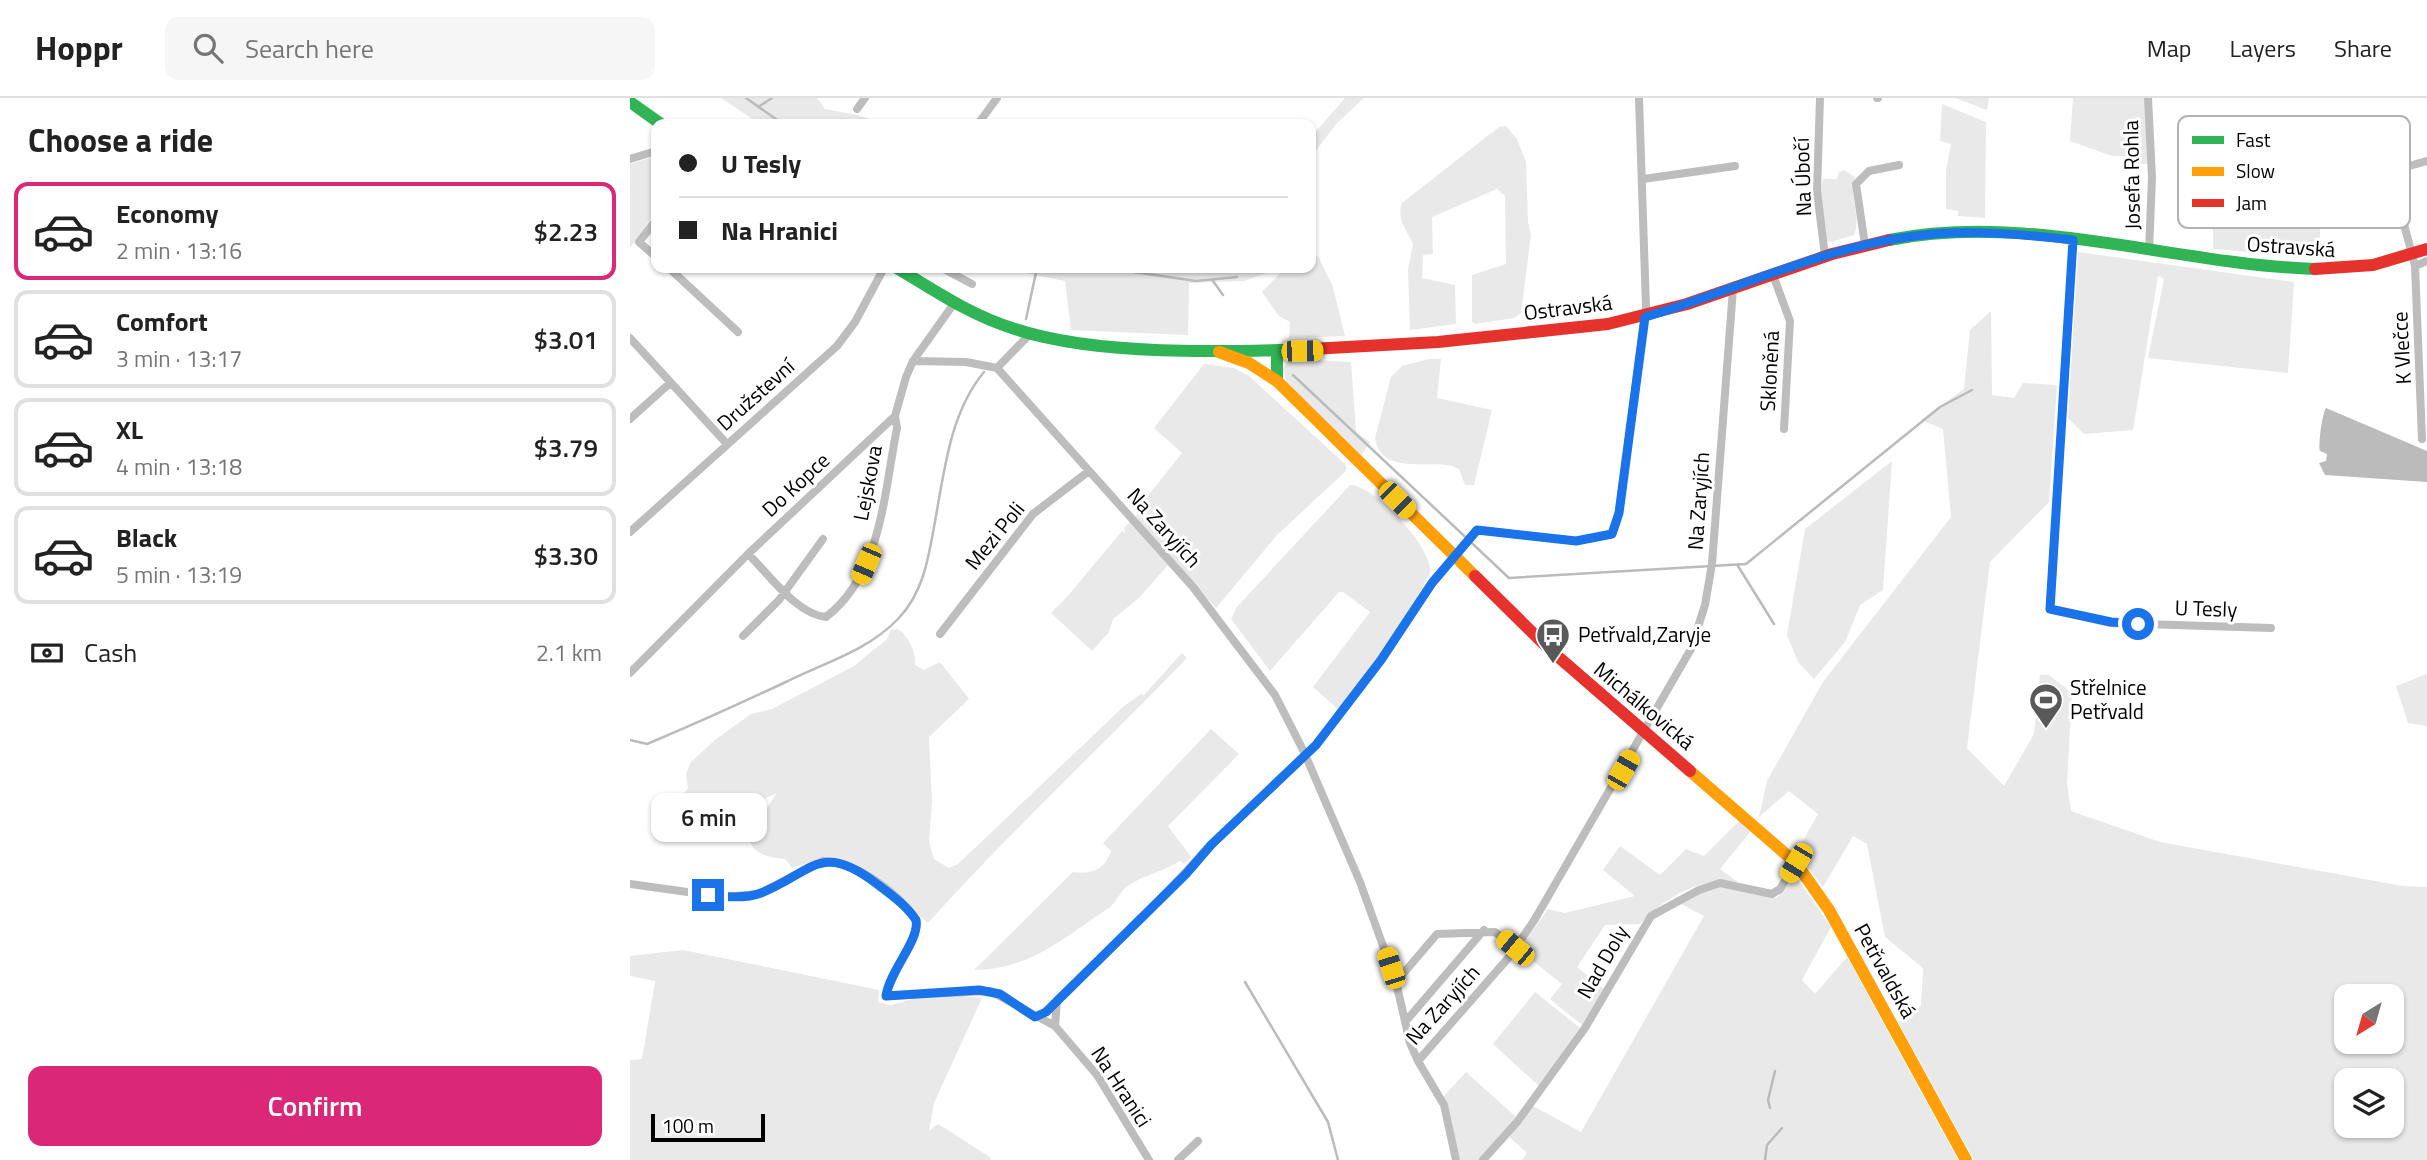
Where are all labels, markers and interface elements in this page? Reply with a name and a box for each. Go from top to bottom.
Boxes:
search box [165,17,655,80]
text: Hoppr [35,23,123,73]
icon: search [189,29,227,67]
text: Search here [245,29,374,68]
text: Map [2147,30,2192,66]
text: Layers [2230,30,2296,66]
text: Share [2334,30,2392,66]
text: Choose a ride [28,116,213,164]
legend [2178,116,2410,228]
street label: Josefa Rohla [2114,119,2148,230]
text: Fast [2236,125,2271,154]
street label: Na Úbočí [1785,136,1819,217]
text: U Tesly [721,144,801,183]
text: Slow [2236,156,2275,185]
text: Jam [2236,188,2267,217]
text: Economy [116,194,218,233]
icon: car [32,200,95,263]
text: Na Hranici [721,211,838,250]
text: $2.23 [534,212,598,251]
street label: Ostravská [2246,227,2337,265]
text: 2 min · 13:16 [116,233,242,268]
street label: Ostravská [1522,286,1614,328]
text: Comfort [116,302,208,341]
icon: car [32,308,95,371]
street label: K Vlečce [2383,311,2419,385]
text: $3.01 [534,320,598,359]
street label: Skloněná [1751,329,1787,412]
car [1281,340,1324,362]
text: 3 min · 13:17 [116,341,242,376]
street label: Družstevní [709,350,802,438]
text: XL [116,410,143,449]
icon: car [32,416,95,479]
text: $3.79 [534,428,598,467]
street label: Lejskova [844,442,890,523]
street label: Do Kopce [754,444,836,524]
text: 4 min · 13:18 [116,449,242,484]
street label: Na Zaryjích [1679,451,1717,551]
car [1375,478,1420,522]
street label: Na Zaryjích [1120,480,1209,575]
street label: Mezi Poli [957,494,1032,576]
text: Black [116,518,177,557]
icon: car [32,524,95,587]
text: $3.30 [534,536,598,575]
car [849,541,884,587]
text: 5 min · 13:19 [116,557,242,592]
street label: U Tesly [2174,591,2238,625]
route start [2122,608,2154,640]
bus stop icon: Petřvald,Zaryje [1534,616,1572,665]
place label: Petřvald,Zaryje [1578,618,1711,650]
text: Cash [84,633,137,672]
icon: cash [28,634,66,672]
text: 2.1 km [536,635,602,670]
street label: Michálkovická [1587,653,1702,757]
place label: Střelnice Petřvald [2070,671,2147,727]
sports icon: Střelnice Petřvald [2027,681,2065,730]
car [1604,747,1643,793]
callout: 6 min [650,794,766,842]
text: 6 min [681,800,737,835]
car [1777,840,1816,886]
route end [692,879,724,911]
street label: Petřvaldská [1847,917,1925,1024]
street label: Nad Doly [1568,919,1636,1004]
car [1493,926,1538,970]
car [1375,945,1408,991]
street label: Na Zaryjích [1398,957,1487,1052]
north arrow [2334,984,2404,1054]
map controls [2334,984,2404,1138]
street label: Na Hranici [1084,1040,1160,1133]
button: Confirm [28,1066,602,1146]
button: layers [2334,1068,2404,1138]
scale bar [651,1111,765,1143]
text: 100 m [662,1111,714,1140]

